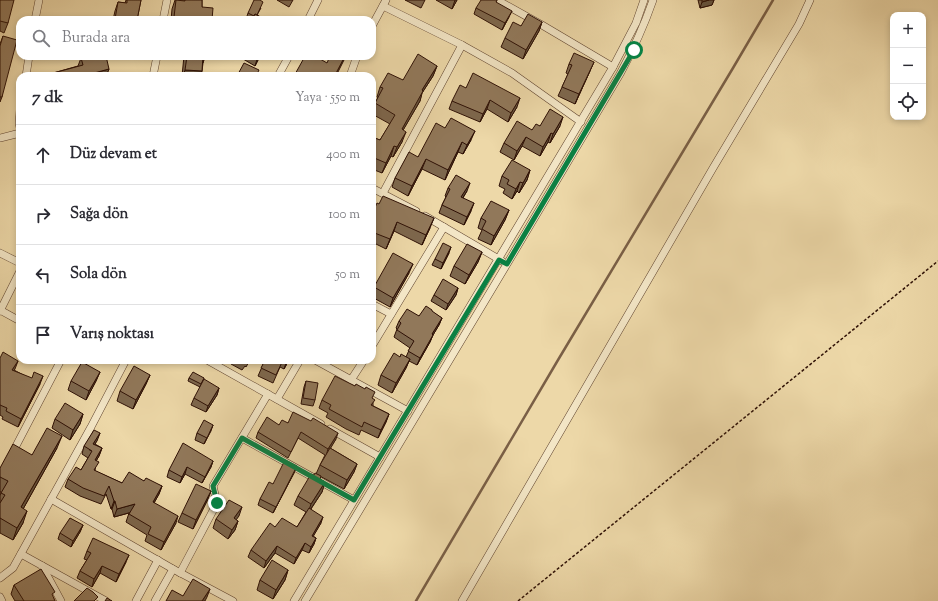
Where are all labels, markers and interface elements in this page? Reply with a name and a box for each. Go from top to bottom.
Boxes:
map controls [890,12,926,120]
button: + [890,12,926,48]
search box [16,16,376,60]
icon: search [30,27,52,49]
text: Burada ara [62,28,130,49]
route start [625,41,643,59]
button: − [890,48,926,84]
button: locate [890,84,926,120]
text: 7 dk [32,86,63,110]
text: Yaya · 550 m [295,89,360,107]
icon: ahead [32,144,54,166]
text: Düz devam et [70,144,157,165]
text: 400 m [326,146,360,164]
icon: right [32,204,54,226]
text: Sağa dön [70,204,128,225]
text: 100 m [328,206,360,224]
icon: left [32,264,54,286]
text: Sola dön [70,264,127,285]
text: 50 m [335,266,360,284]
icon: arrive [32,324,54,346]
text: Varış noktası [70,324,154,345]
route end [208,494,226,512]

